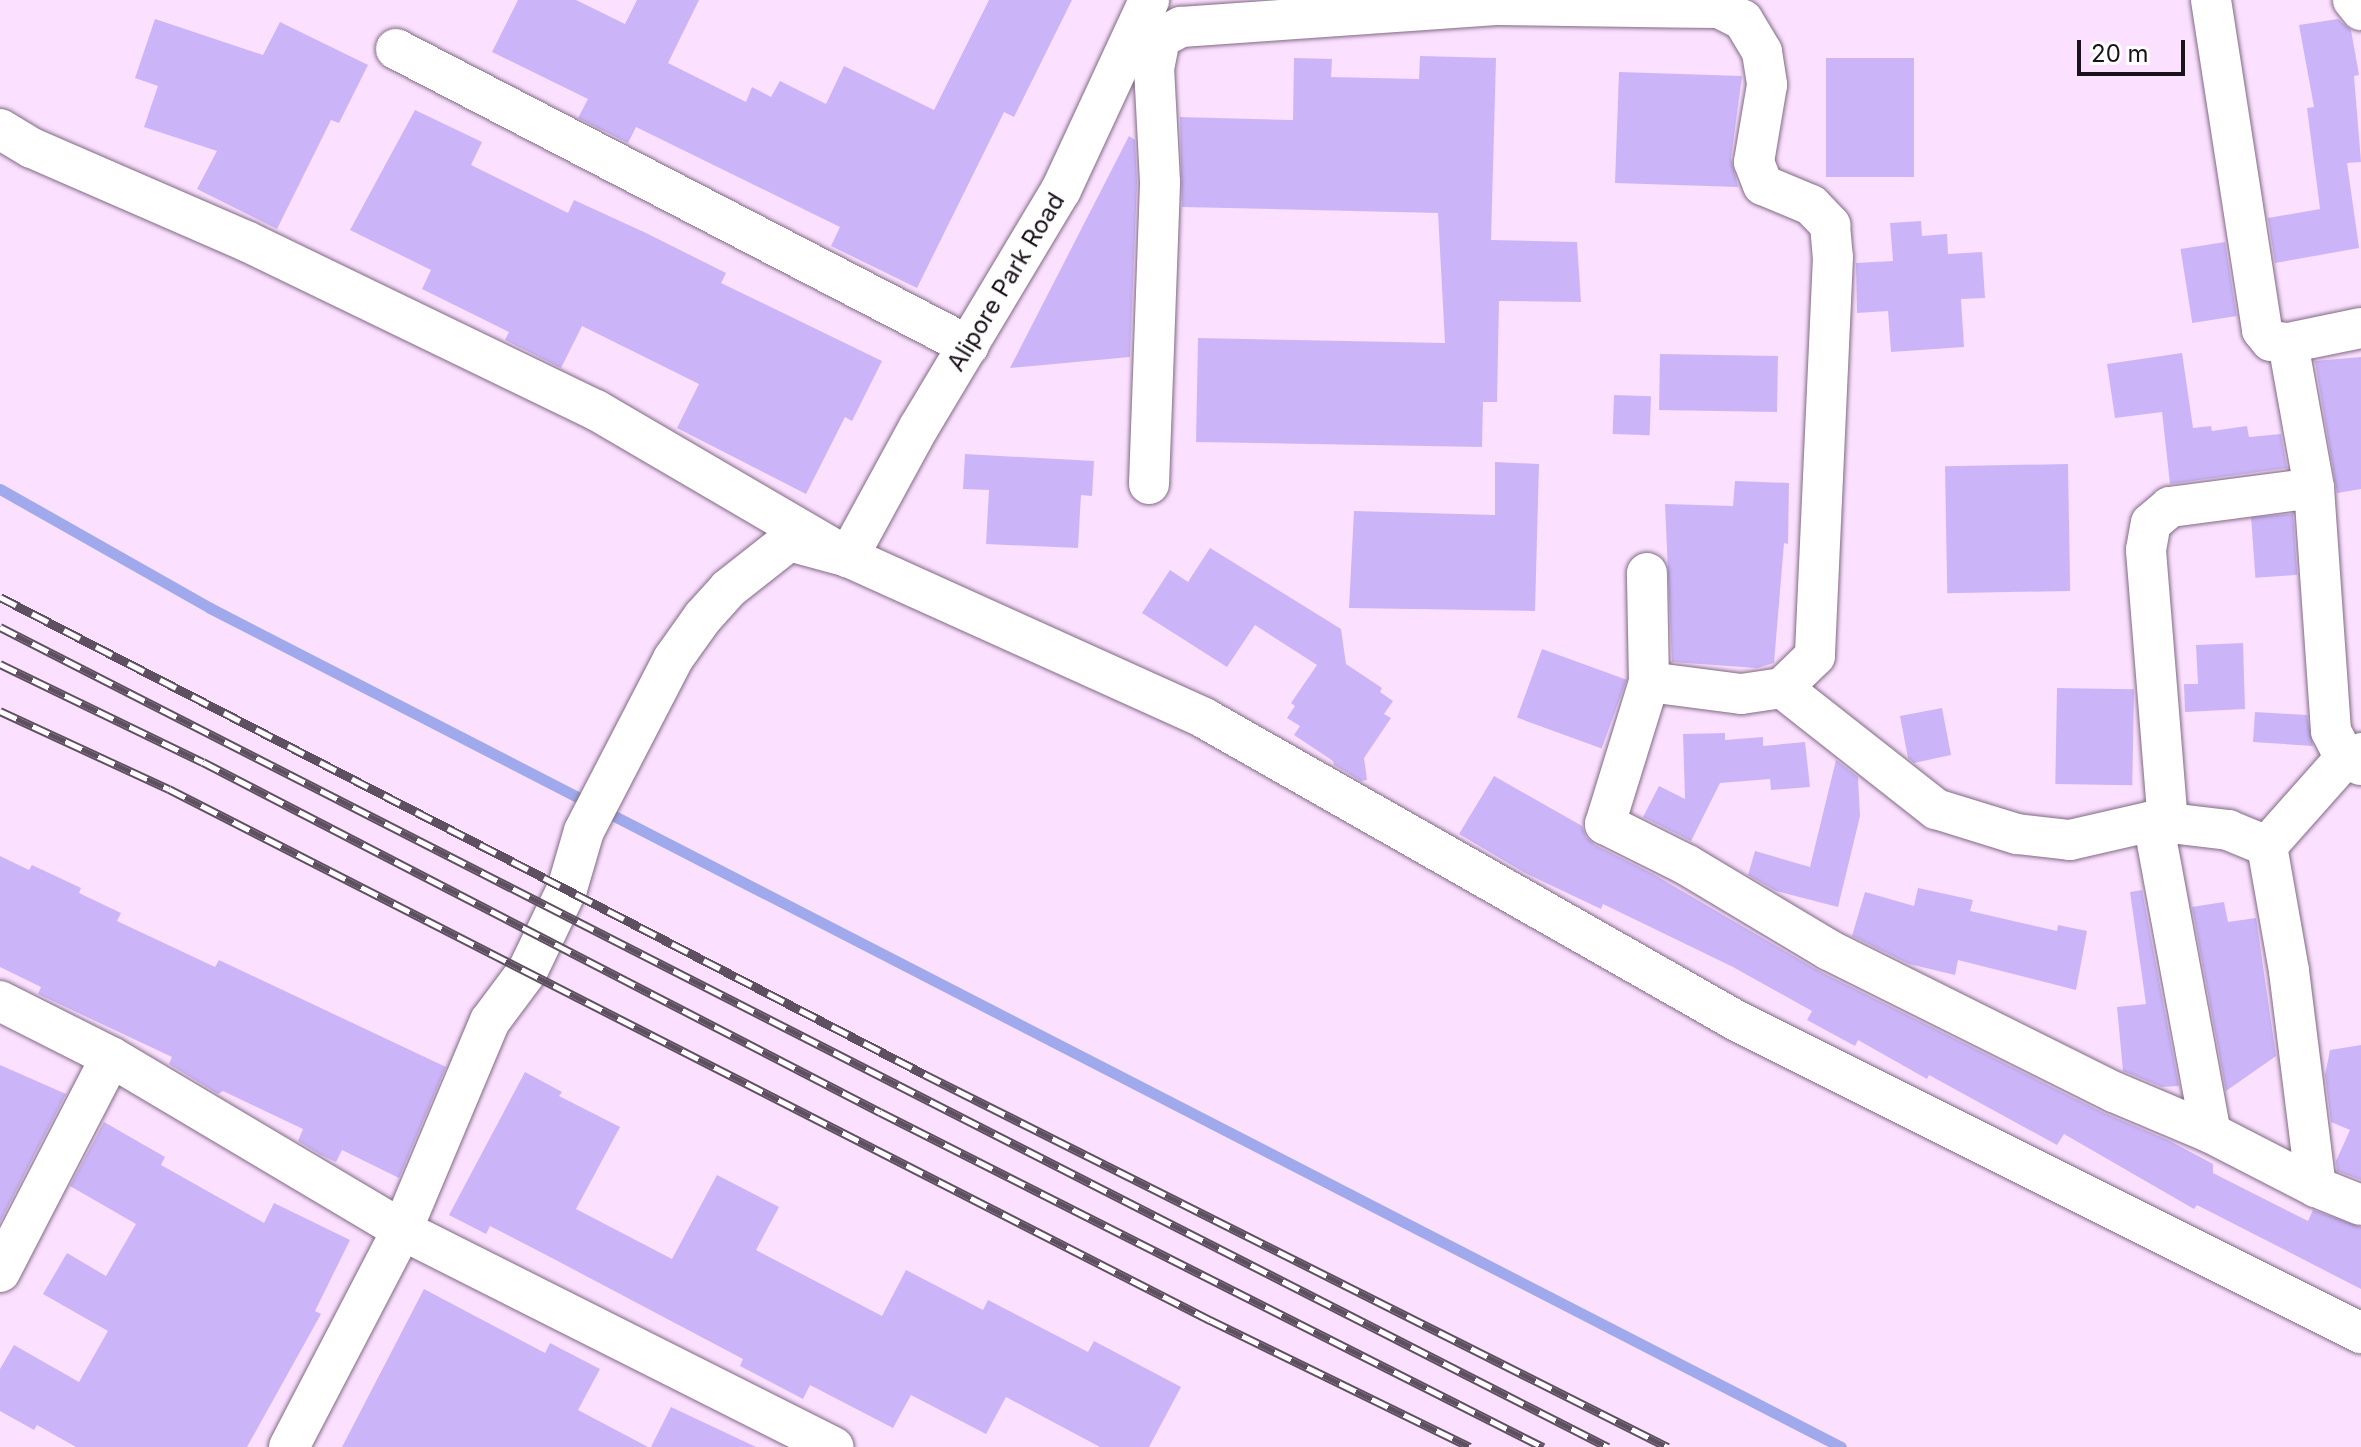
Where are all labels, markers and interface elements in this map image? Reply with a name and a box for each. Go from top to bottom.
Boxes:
scale bar [2081,24,2189,74]
text: 20 m [2091,39,2149,68]
street label: Alipore Park Road [941,188,1071,376]

